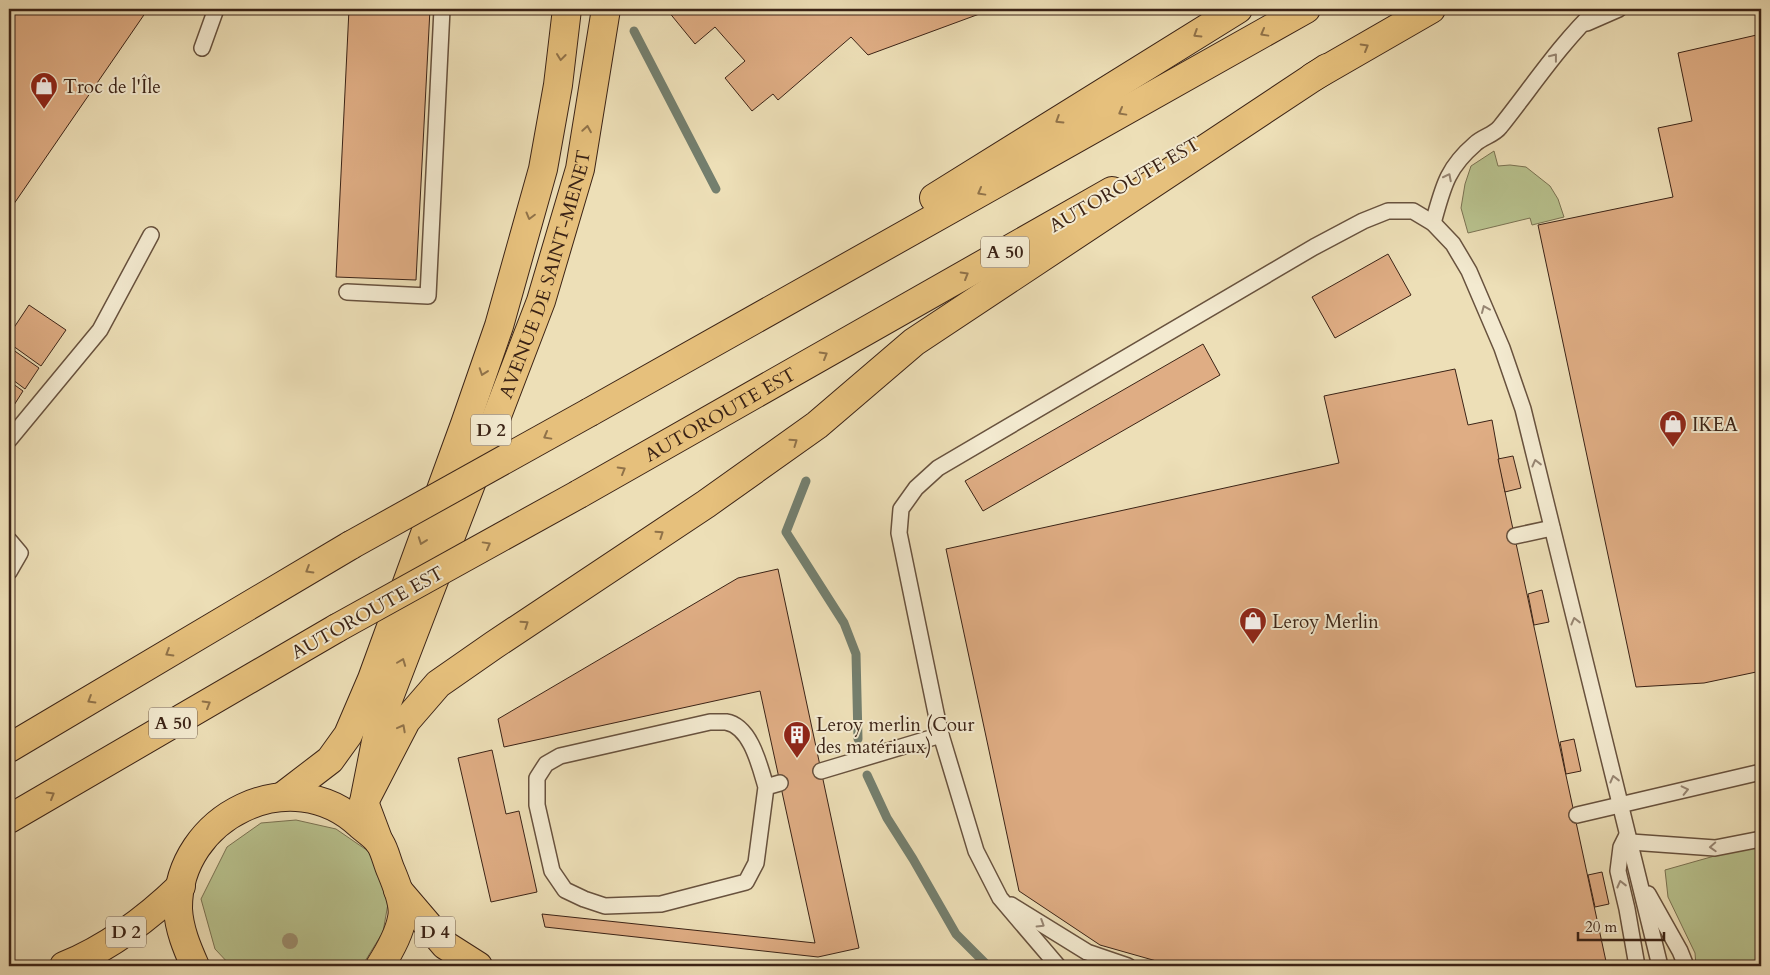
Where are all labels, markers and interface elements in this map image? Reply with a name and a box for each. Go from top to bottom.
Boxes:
one-way arrow [1260,26,1269,36]
one-way arrow [1193,28,1202,38]
one-way arrow [1359,43,1368,53]
one-way arrow [556,53,567,61]
one-way arrow [1549,54,1557,63]
shop icon: Troc de l'Île [29,71,59,110]
place label: Troc de l'Île [63,73,161,100]
one-way arrow [1119,106,1128,116]
one-way arrow [1055,114,1064,124]
one-way arrow [581,125,592,133]
street label: AUTOROUTE EST [1044,131,1205,239]
street label: AVENUE DE SAINT-MENET [493,148,597,402]
one-way arrow [1442,173,1452,182]
one-way arrow [977,186,986,196]
one-way arrow [525,212,536,221]
road number: A 50 [981,236,1029,268]
one-way arrow [960,271,969,281]
one-way arrow [1481,306,1491,314]
one-way arrow [818,351,827,361]
street label: AUTOROUTE EST [640,361,801,468]
one-way arrow [479,367,489,376]
shop icon: IKEA [1658,409,1688,448]
place label: IKEA [1692,412,1738,438]
road number: D 2 [471,414,511,446]
one-way arrow [543,429,552,439]
one-way arrow [788,439,798,448]
one-way arrow [1531,459,1542,468]
one-way arrow [616,466,625,476]
one-way arrow [655,531,664,540]
one-way arrow [418,536,428,545]
one-way arrow [482,541,491,551]
street label: AUTOROUTE EST [287,560,448,666]
one-way arrow [305,564,314,574]
shop icon: Leroy Merlin [1238,606,1268,645]
place label: Leroy Merlin [1272,609,1379,635]
one-way arrow [1570,617,1581,626]
one-way arrow [519,621,529,630]
one-way arrow [166,647,175,657]
one-way arrow [396,658,406,667]
one-way arrow [87,693,96,703]
one-way arrow [201,700,210,710]
road number: A 50 [149,708,197,738]
place label: Leroy merlin (Cour des matériaux) [816,712,974,760]
building icon: Leroy merlin (Cour des matériaux) [782,720,812,759]
one-way arrow [396,724,406,733]
one-way arrow [1609,774,1620,783]
one-way arrow [1681,785,1690,796]
one-way arrow [46,791,55,801]
one-way arrow [1709,842,1717,853]
one-way arrow [1616,880,1627,889]
scale bar [1578,910,1664,942]
road number: D 2 [106,916,146,948]
road number: D 4 [415,916,455,948]
text: 20 m [1585,917,1617,937]
one-way arrow [1035,918,1044,927]

